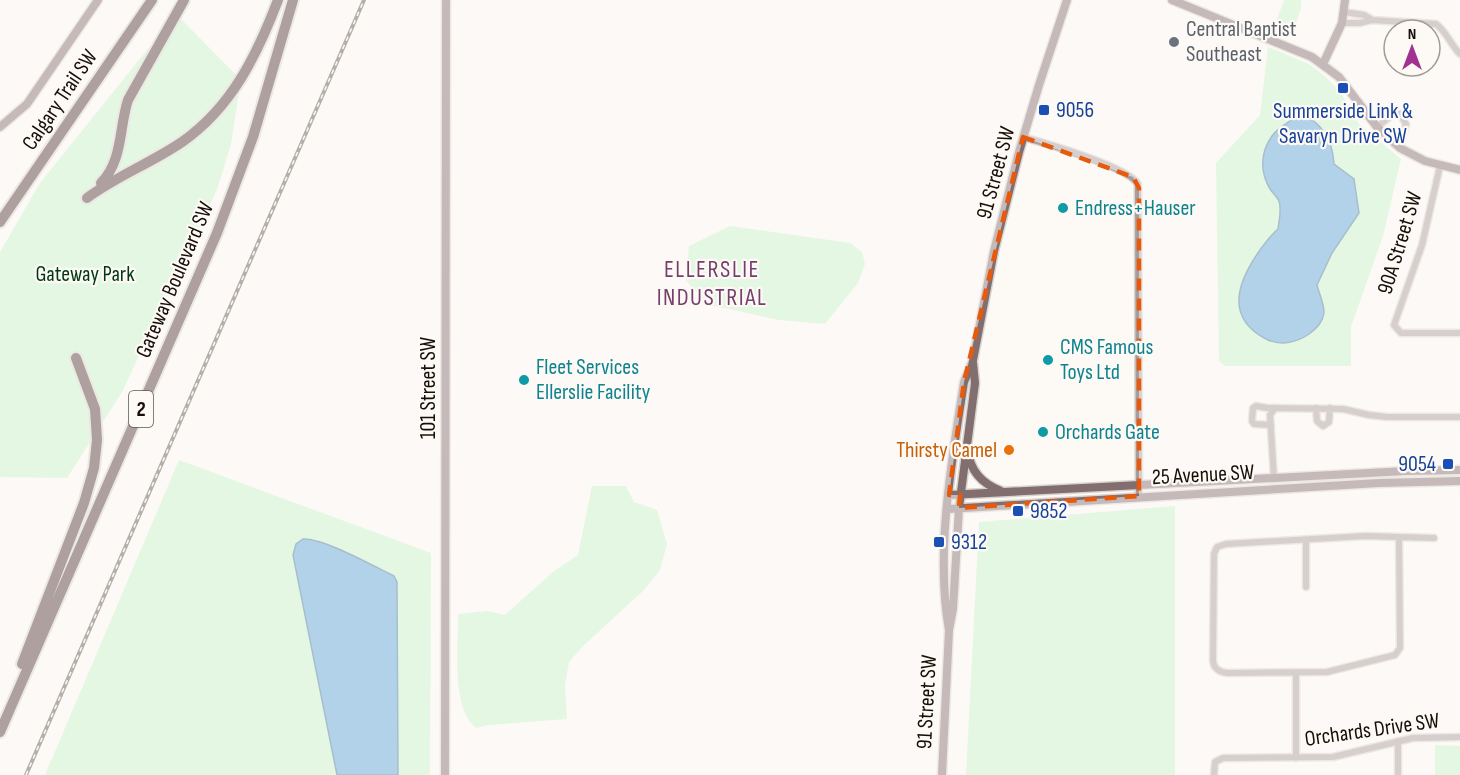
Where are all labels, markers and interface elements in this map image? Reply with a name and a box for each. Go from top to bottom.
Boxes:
place label: Central Baptist Southeast [1186,16,1297,68]
north arrow [1382,18,1442,78]
text: N [1408,25,1416,44]
marker: Central Baptist Southeast [1167,35,1181,49]
street label: Calgary Trail SW [17,45,103,155]
marker: Summerside Link & Savaryn Drive SW [1336,81,1350,95]
place label: 9056 [1056,97,1094,124]
place label: Summerside Link & Savaryn Drive SW [1273,98,1413,150]
marker: 9056 [1037,103,1051,117]
street label: 91 Street SW [971,124,1021,222]
street label: 90A Street SW [1372,188,1428,298]
place label: Endress+Hauser [1075,195,1196,222]
street label: Gateway Boulevard SW [130,198,220,362]
marker: Endress+Hauser [1056,201,1070,215]
district label: ELLERSLIE INDUSTRIAL [657,255,767,312]
park label: Gateway Park [35,261,135,288]
place label: CMS Famous Toys Ltd [1060,334,1154,386]
street label: 101 Street SW [415,337,442,439]
marker: CMS Famous Toys Ltd [1041,353,1055,367]
place label: Fleet Services Ellerslie Facility [536,354,651,406]
marker: Fleet Services Ellerslie Facility [517,373,531,387]
road number: 2 [129,391,153,427]
place label: Orchards Gate [1055,419,1160,446]
marker: Orchards Gate [1036,425,1050,439]
place label: Thirsty Camel [896,437,997,464]
marker: Thirsty Camel [1002,443,1016,457]
place label: 9054 [1398,451,1436,478]
marker: 9054 [1441,457,1455,471]
street label: 25 Avenue SW [1151,459,1255,491]
place label: 9852 [1030,498,1067,525]
marker: 9852 [1011,504,1025,518]
place label: 9312 [951,529,987,556]
marker: 9312 [932,535,946,549]
street label: 91 Street SW [911,654,943,750]
street label: Orchards Drive SW [1303,707,1441,753]

